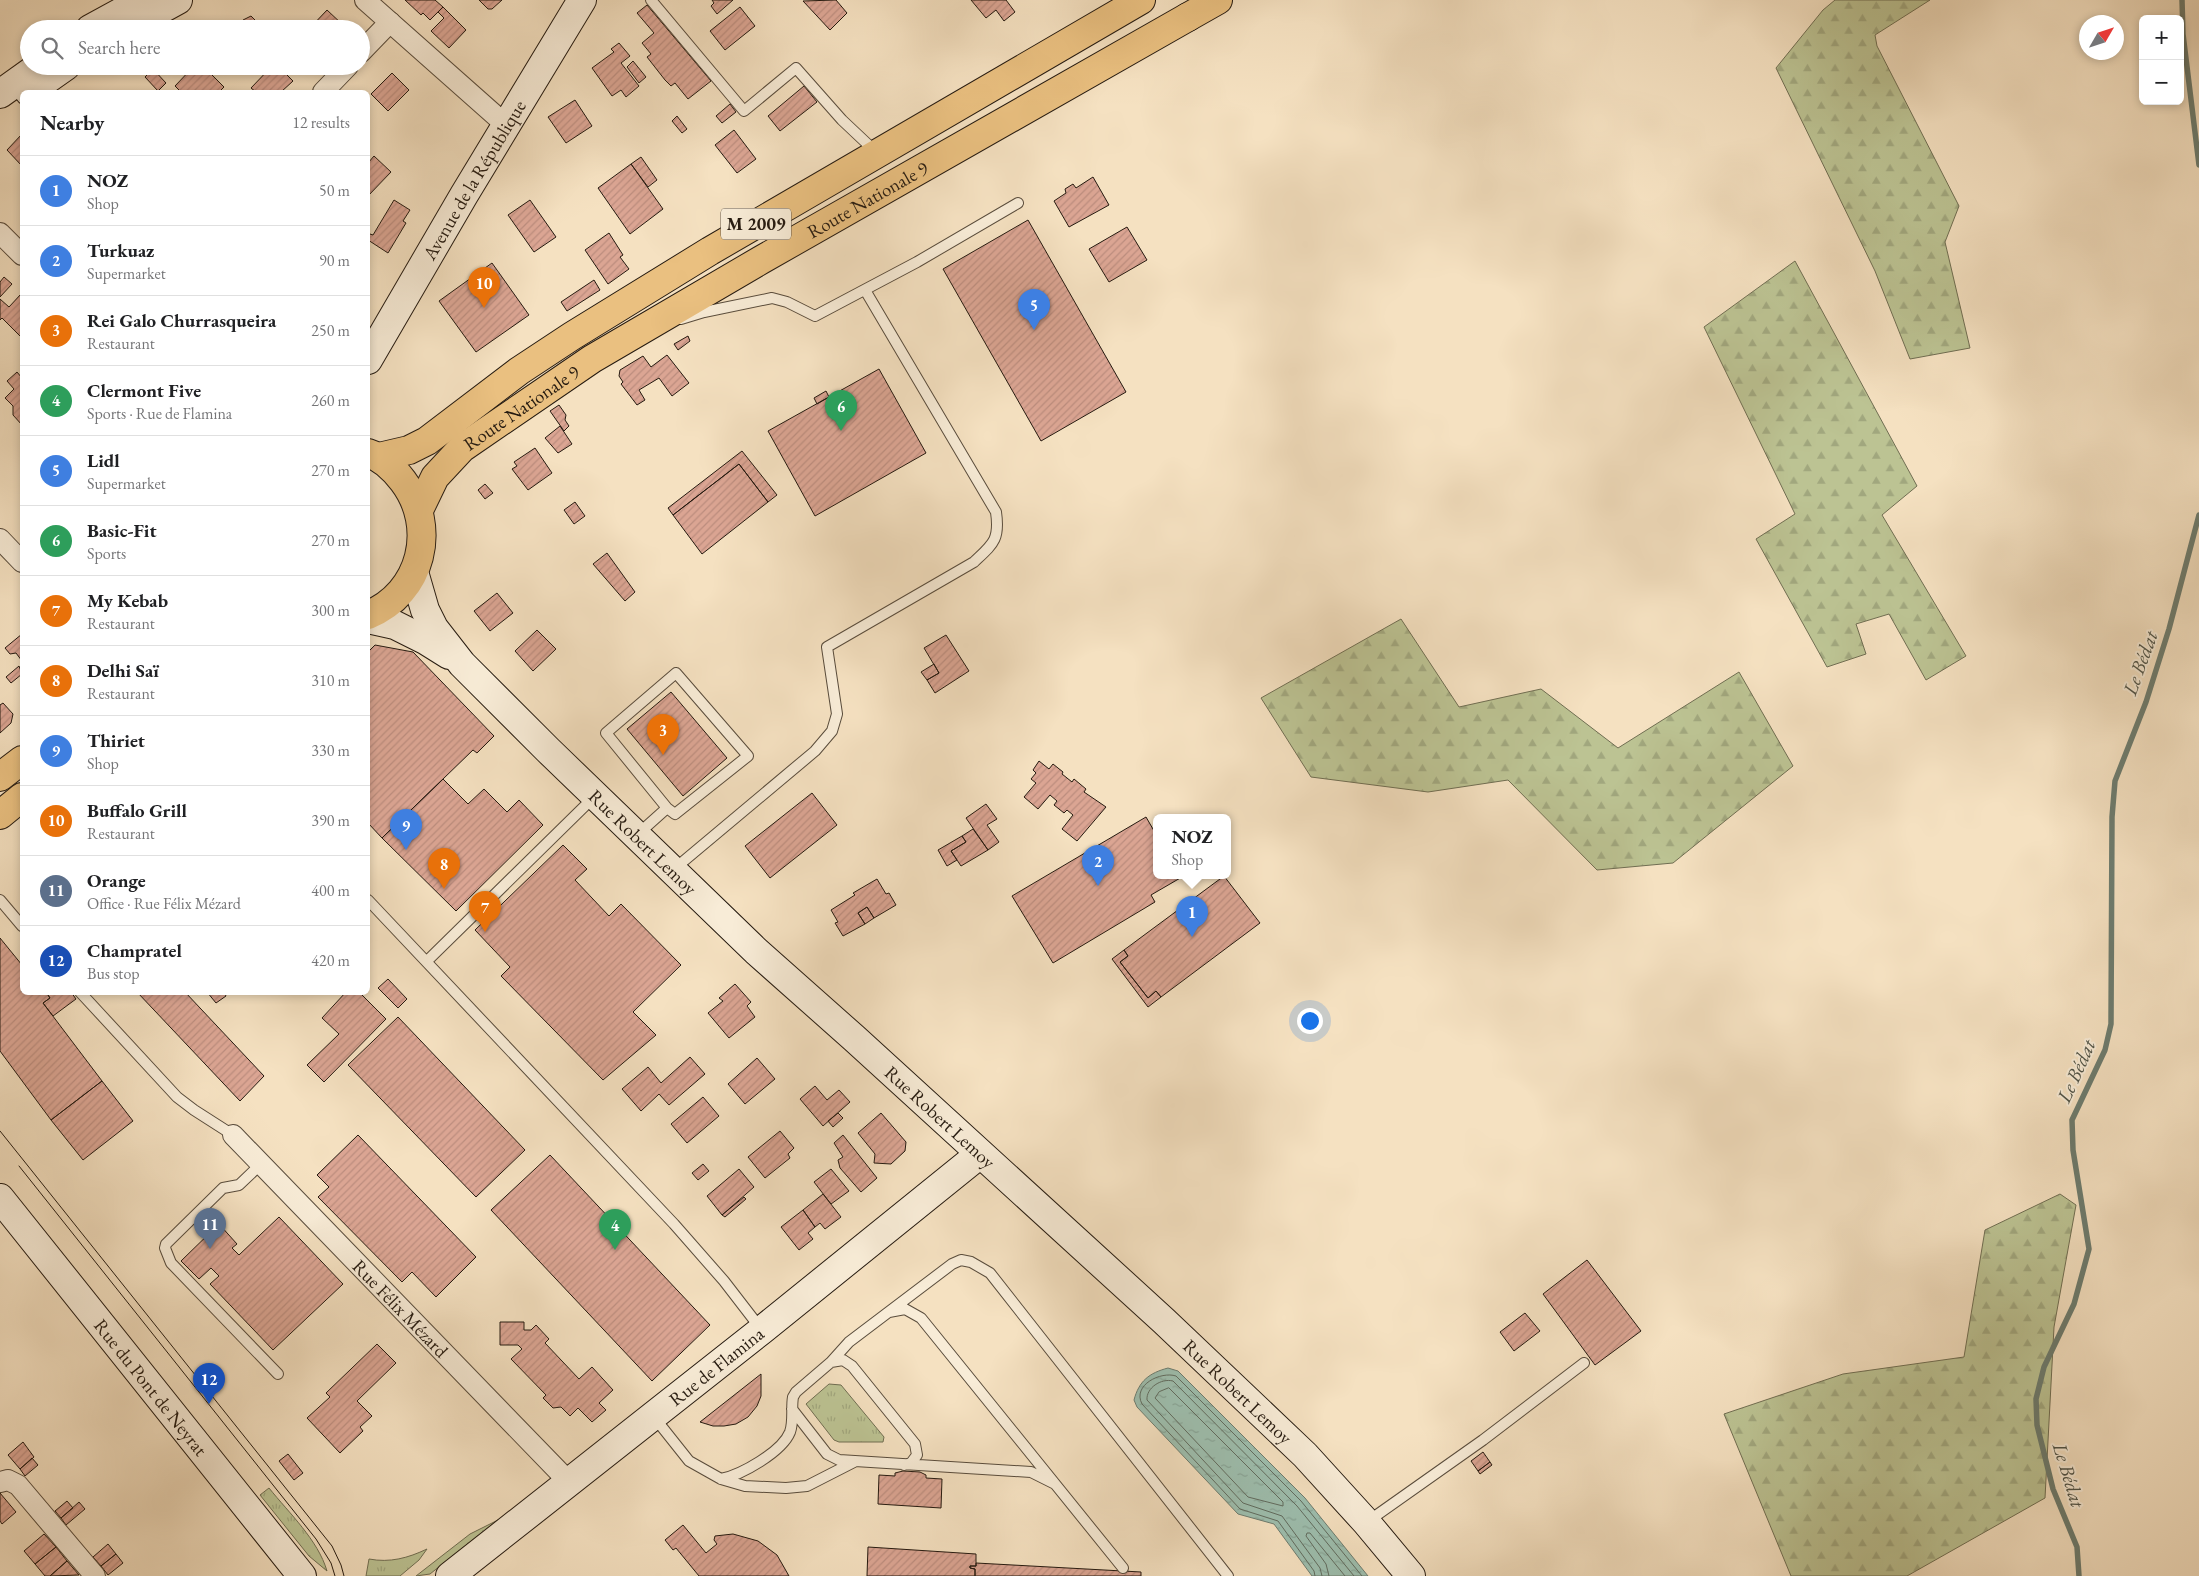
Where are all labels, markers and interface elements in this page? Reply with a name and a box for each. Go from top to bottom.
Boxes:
north arrow [2079,15,2124,60]
map controls [2139,15,2184,105]
button: + [2139,15,2184,60]
search box [20,20,370,75]
icon: search [38,34,66,62]
text: Search here [78,35,160,60]
button: − [2139,60,2184,105]
street label: Avenue de la République [416,95,532,265]
text: Nearby [40,109,104,136]
text: 12 results [292,112,350,133]
street label: Route Nationale 9 [802,156,933,244]
text: NOZ [87,168,128,193]
text: 1 [52,180,60,201]
text: 50 m [319,180,350,201]
text: Shop [87,193,119,214]
road number: M 2009 [721,208,791,240]
text: Turkuaz [87,238,154,263]
text: 2 [52,250,60,271]
text: 90 m [319,250,350,271]
text: Supermarket [87,263,166,284]
pin: 10 [468,267,500,308]
pin: 5 [1018,289,1050,330]
text: Rei Galo Churrasqueira [87,308,276,333]
text: 3 [52,320,60,341]
text: 250 m [311,320,350,341]
text: Restaurant [87,333,155,354]
street label: Route Nationale 9 [459,359,584,456]
text: Clermont Five [87,378,201,403]
text: 4 [52,390,60,411]
text: 260 m [311,390,350,411]
pin: 6 [825,390,857,431]
text: Sports · Rue de Flamina [87,403,232,424]
text: Lidl [87,448,120,473]
text: 5 [52,460,60,481]
text: 270 m [311,460,350,481]
text: Supermarket [87,473,166,494]
text: Basic-Fit [87,518,157,543]
text: 6 [52,530,60,551]
text: 270 m [311,530,350,551]
text: Sports [87,543,126,564]
text: My Kebab [87,588,168,613]
text: 7 [52,600,60,621]
text: 300 m [311,600,350,621]
text: Restaurant [87,613,155,634]
water label: Le Bédat [2116,626,2164,700]
text: Delhi Saï [87,658,159,683]
text: 8 [52,670,60,691]
text: 310 m [311,670,350,691]
text: Restaurant [87,683,155,704]
pin: 3 [647,714,679,755]
text: Thiriet [87,728,145,753]
text: 9 [52,740,60,761]
text: 330 m [311,740,350,761]
text: Shop [87,753,119,774]
street label: Rue Robert Lemoy [583,784,703,901]
text: Buffalo Grill [87,798,187,823]
pin: 9 [390,809,422,850]
text: 10 [48,810,64,831]
text: 390 m [311,810,350,831]
popup [1153,814,1231,879]
text: Restaurant [87,823,155,844]
text: NOZ [1171,824,1213,849]
pin: 2 [1082,845,1114,886]
pin: 8 [428,848,460,889]
text: Shop [1171,849,1203,870]
text: Orange [87,868,146,893]
text: 11 [48,880,64,901]
text: 400 m [311,880,350,901]
pin: 7 [469,891,501,932]
text: Office · Rue Félix Mézard [87,893,241,914]
pin: 1 [1176,896,1208,937]
text: Champratel [87,938,182,963]
text: 12 [48,950,64,971]
text: 420 m [311,950,350,971]
text: Bus stop [87,963,140,984]
your location [1297,1008,1323,1034]
water label: Le Bédat [2050,1034,2102,1108]
street label: Rue Robert Lemoy [879,1060,1001,1175]
pin: 11 [194,1208,226,1249]
pin: 4 [599,1209,631,1250]
street label: Rue Félix Mézard [347,1254,454,1363]
street label: Rue du Pont de Neyrat [88,1314,213,1461]
street label: Rue de Flamina [664,1321,770,1412]
street label: Rue Robert Lemoy [1178,1334,1298,1450]
pin: 12 [193,1363,225,1404]
water label: Le Bédat [2047,1438,2092,1512]

